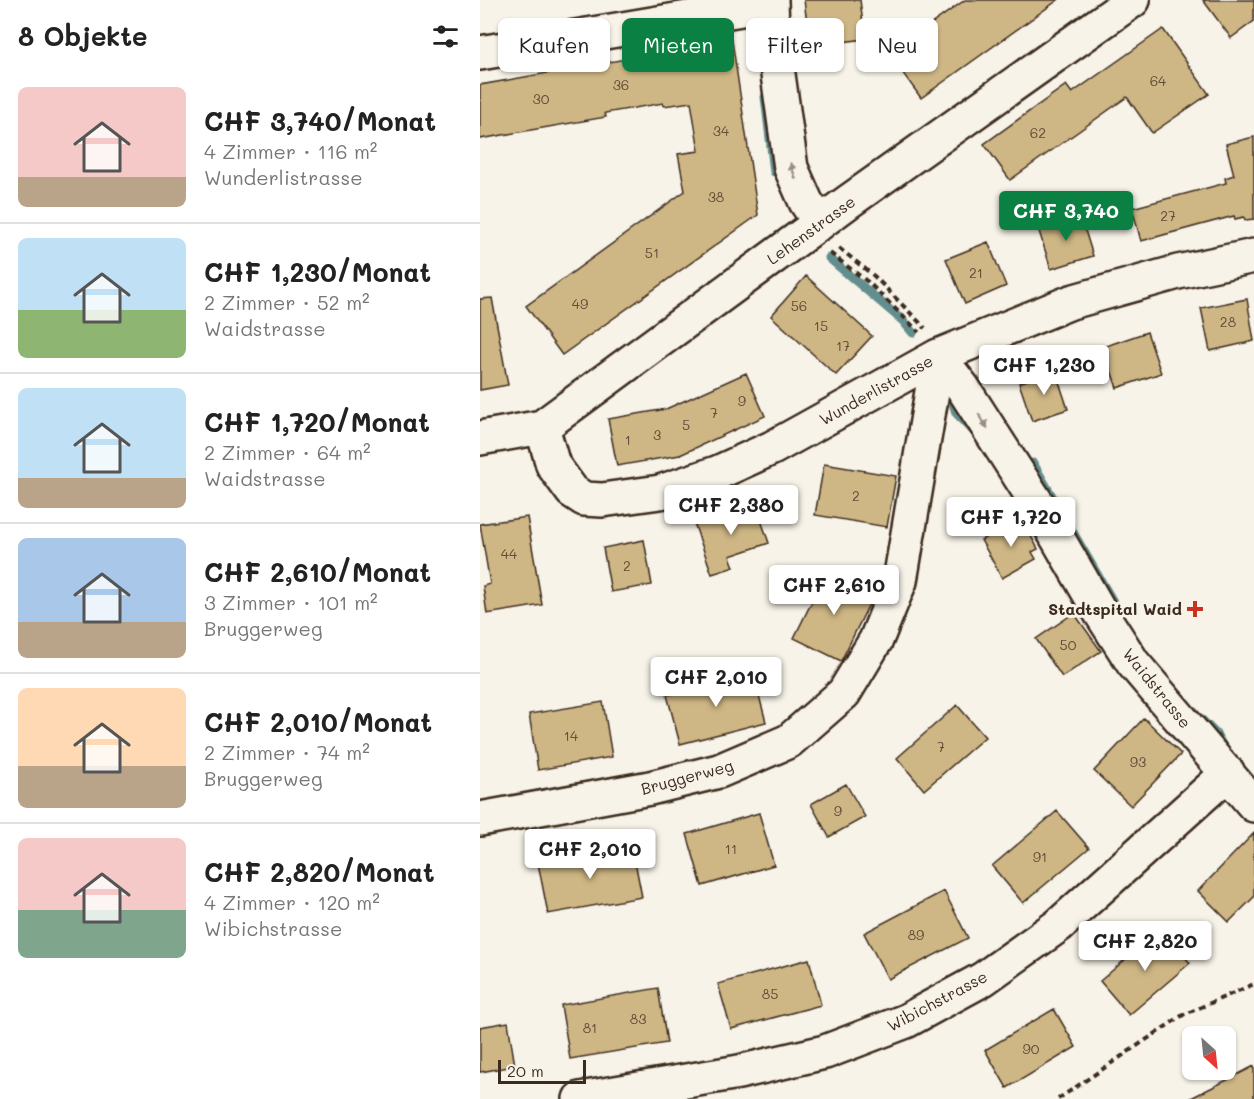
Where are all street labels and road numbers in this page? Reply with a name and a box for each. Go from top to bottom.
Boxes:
street label: Lehenstrasse [762,190,859,269]
street label: Wunderlistrasse [815,350,936,430]
street label: Waidstrasse [1119,643,1196,732]
street label: Bruggerweg [638,754,735,799]
street label: Wibichstrasse [883,965,991,1036]

